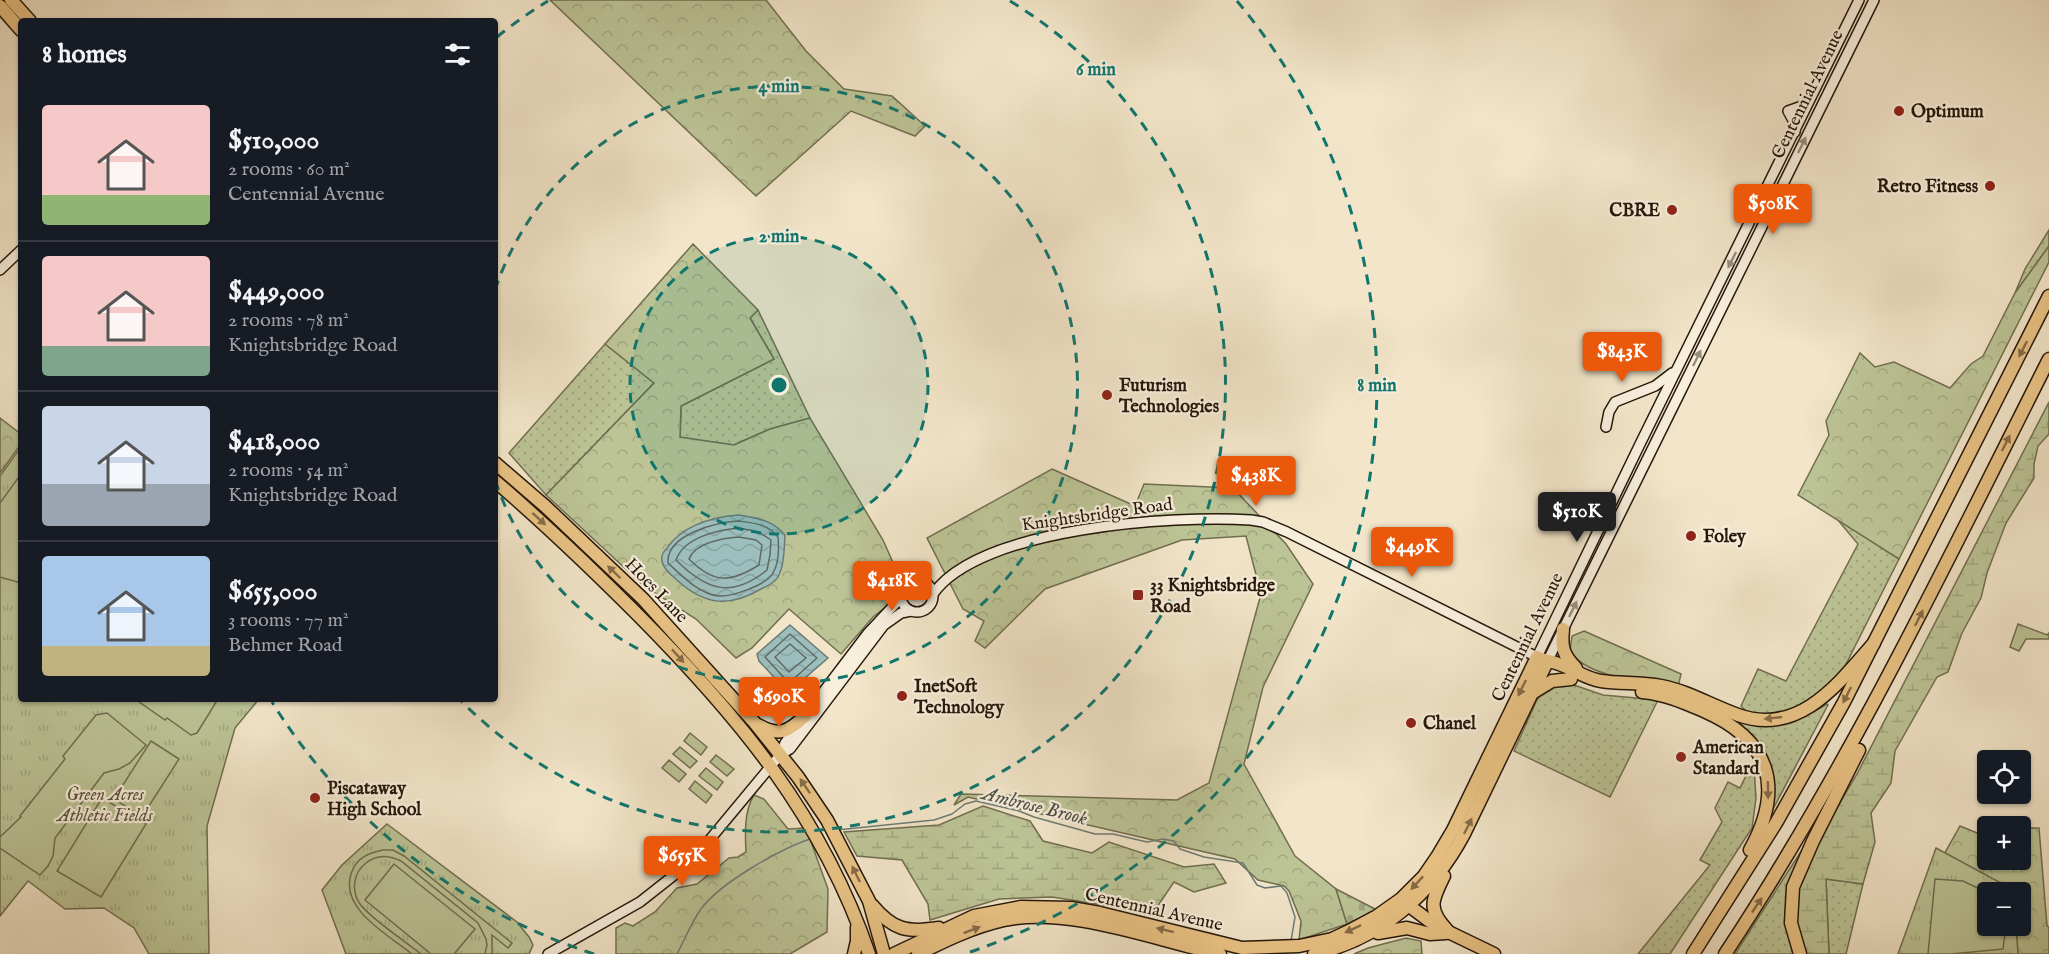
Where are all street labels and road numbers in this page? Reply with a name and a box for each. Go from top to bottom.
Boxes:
street label: Centennial Avenue [1767,26,1850,163]
street label: Knightsbridge Road [1020,493,1175,537]
street label: Hoes Lane [619,554,693,628]
street label: Centennial Avenue [1487,569,1570,706]
street label: Centennial Avenue [1083,883,1225,937]

